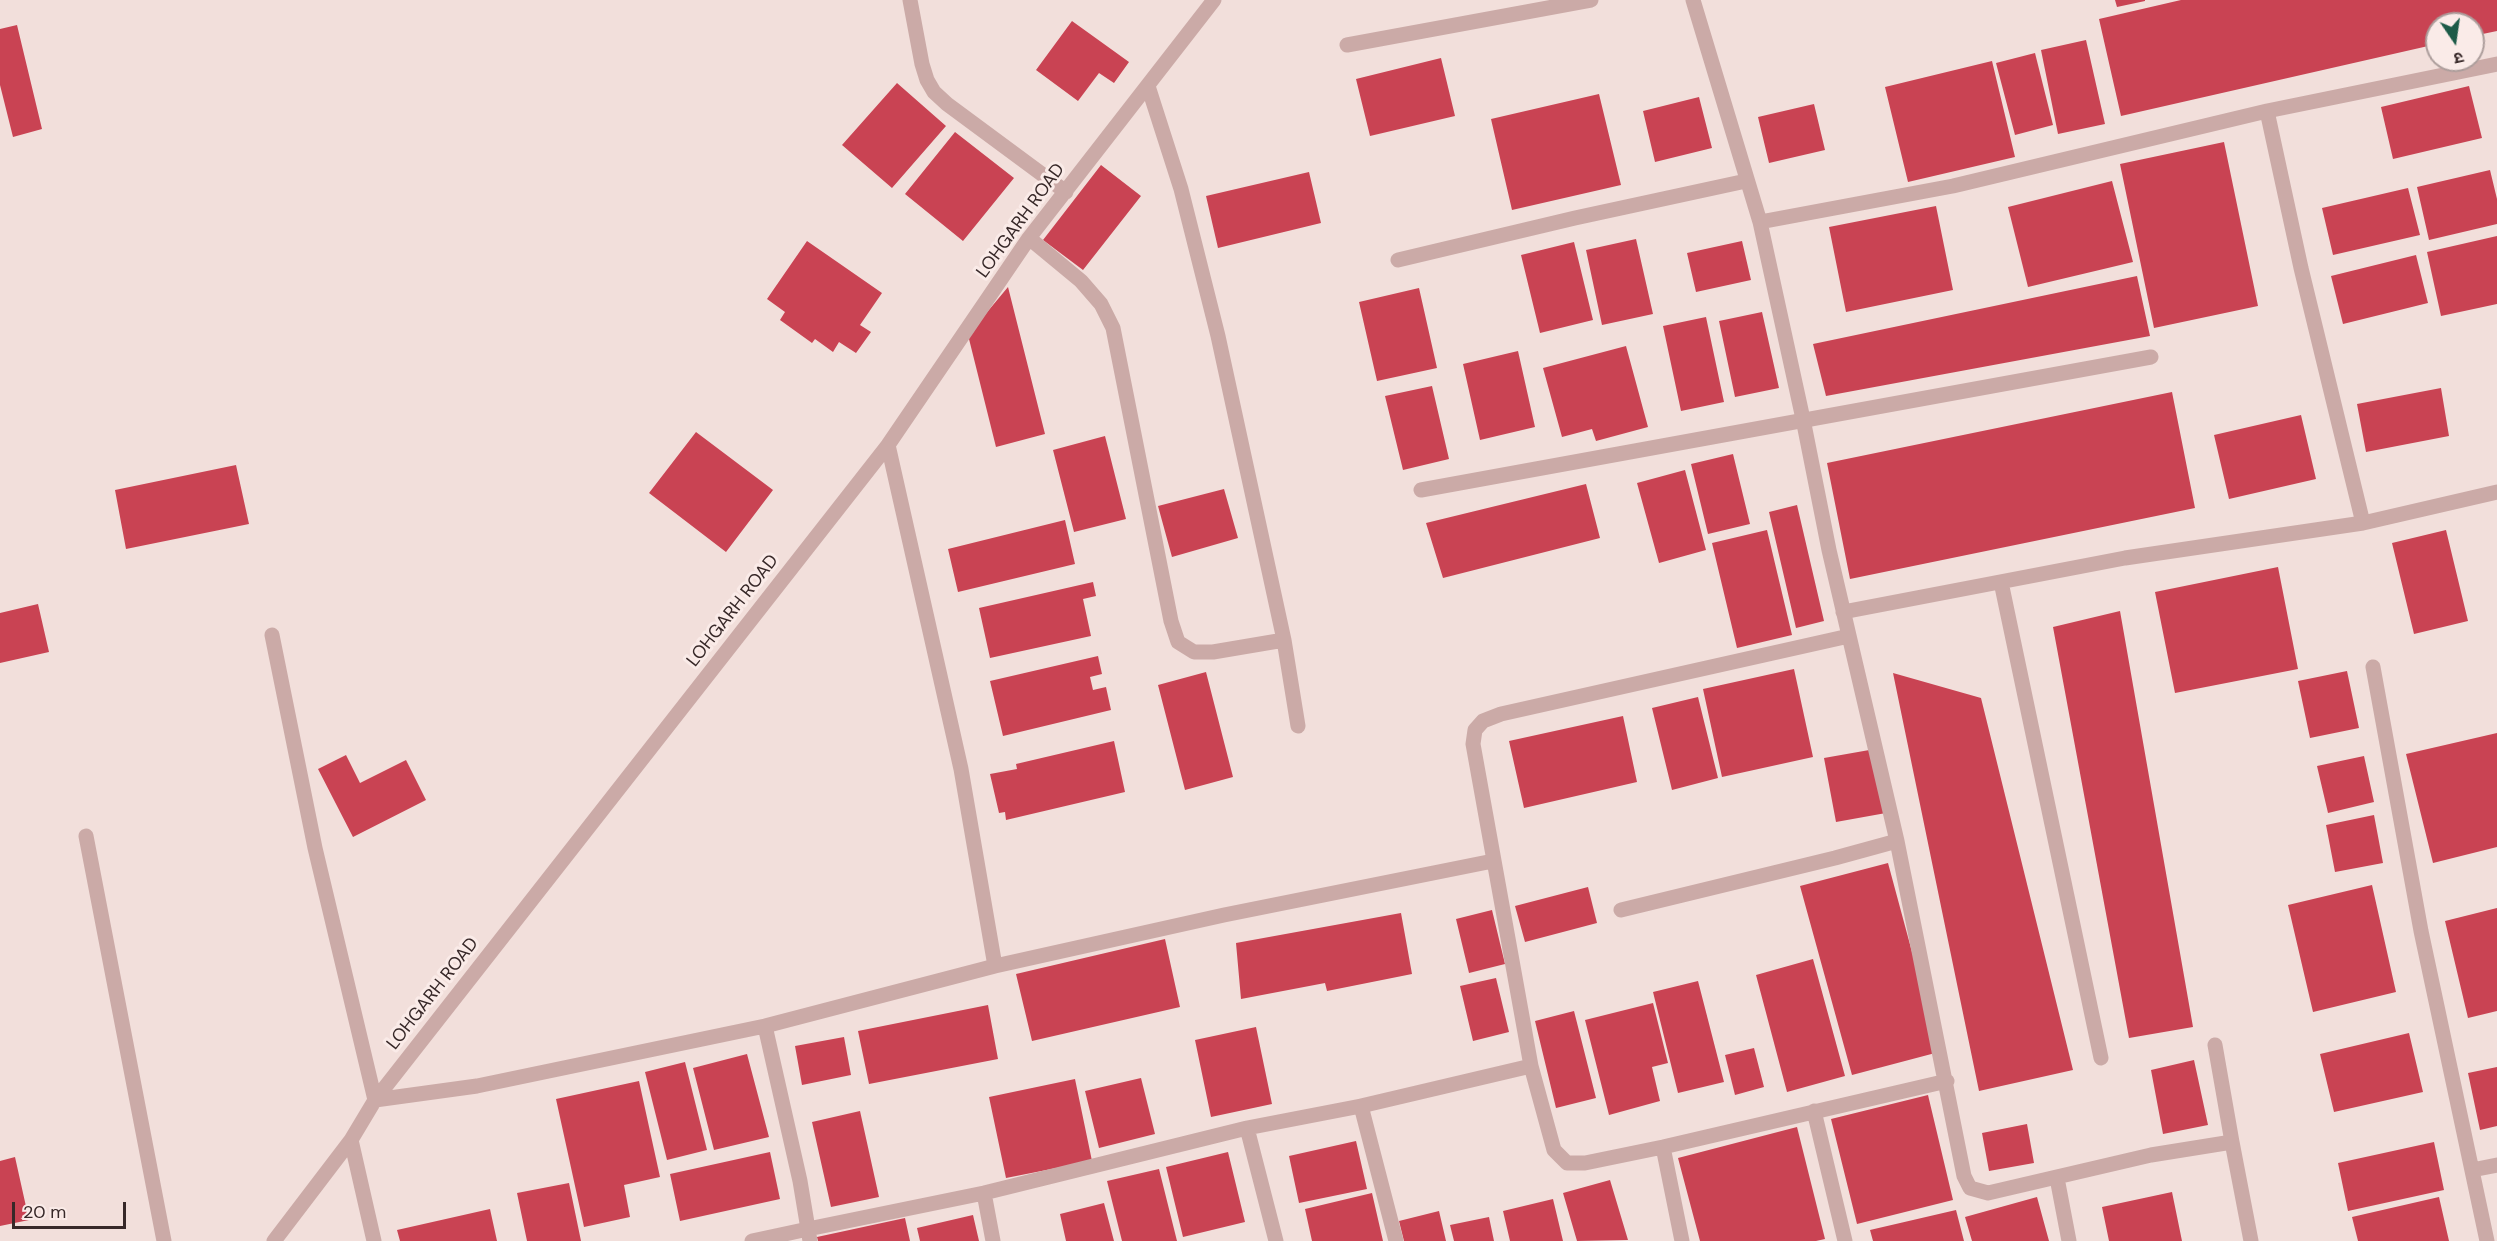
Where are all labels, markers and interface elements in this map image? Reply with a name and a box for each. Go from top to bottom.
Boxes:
north arrow [2425,12,2485,72]
text: उ [2452,47,2466,69]
street label: LOHGARH ROAD [972,160,1070,282]
street label: LOHGARH ROAD [683,551,783,671]
street label: LOHGARH ROAD [383,934,483,1054]
scale bar [15,1190,129,1228]
text: 20 m [23,1200,66,1224]

